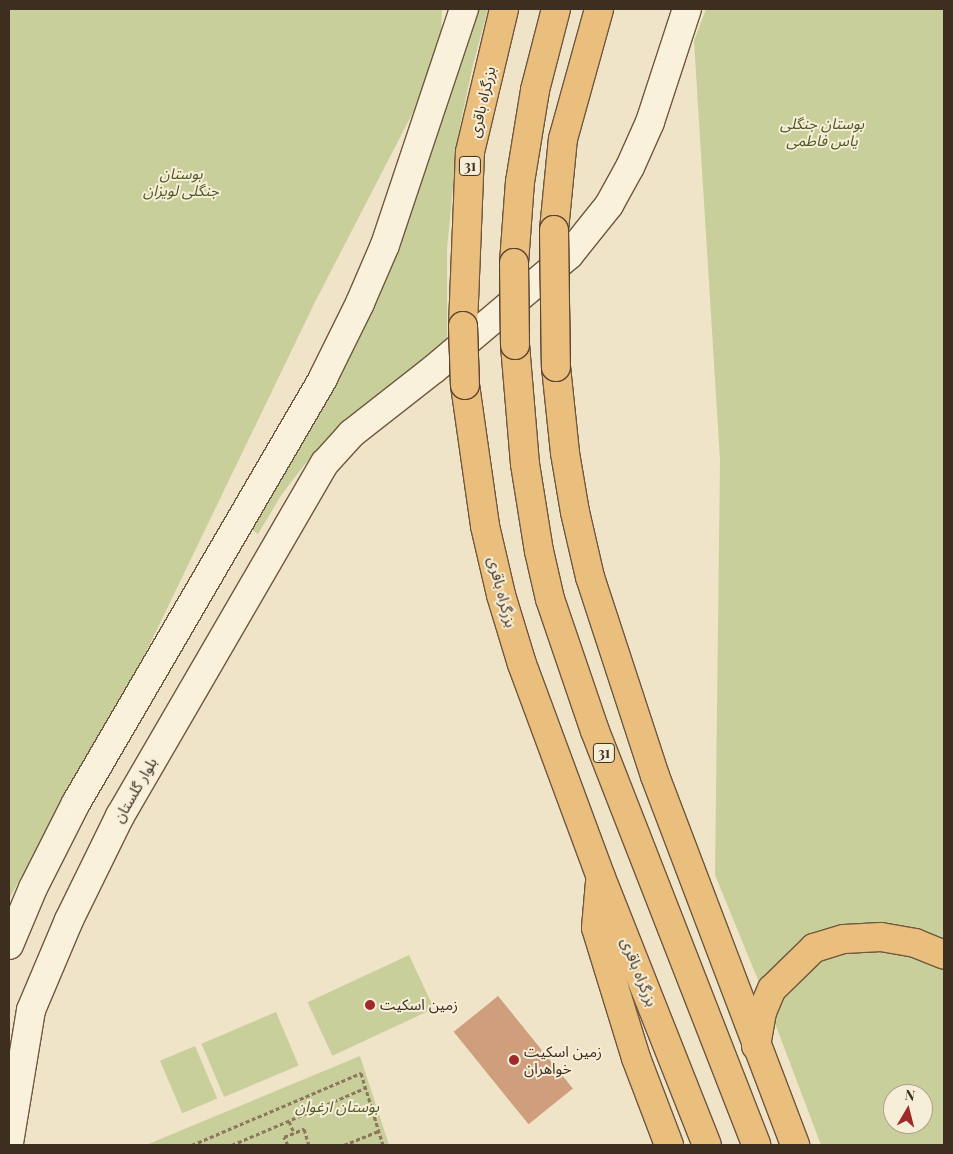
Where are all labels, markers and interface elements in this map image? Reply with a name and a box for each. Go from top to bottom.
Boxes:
street label: بزرگراه باقری [465,65,499,139]
park label: بوستان جنگلی یاس فاطمی [780,114,864,149]
road number: 31 [459,154,481,178]
park label: بوستان جنگلی لویزان [143,164,219,199]
street label: بزرگراه باقری [484,555,520,629]
road number: 31 [593,741,615,764]
street label: بلوار گلستان [109,754,161,826]
street label: بزرگراه باقری [617,935,661,1009]
place label: زمین اسکیت [380,996,458,1014]
marker: زمین اسکیت [364,999,376,1011]
place label: زمین اسکیت خواهران [524,1042,602,1077]
marker: زمین اسکیت خواهران [508,1054,520,1066]
north arrow [883,1084,933,1134]
text: N [904,1085,916,1105]
park label: بوستان ارغوان [295,1098,379,1116]

